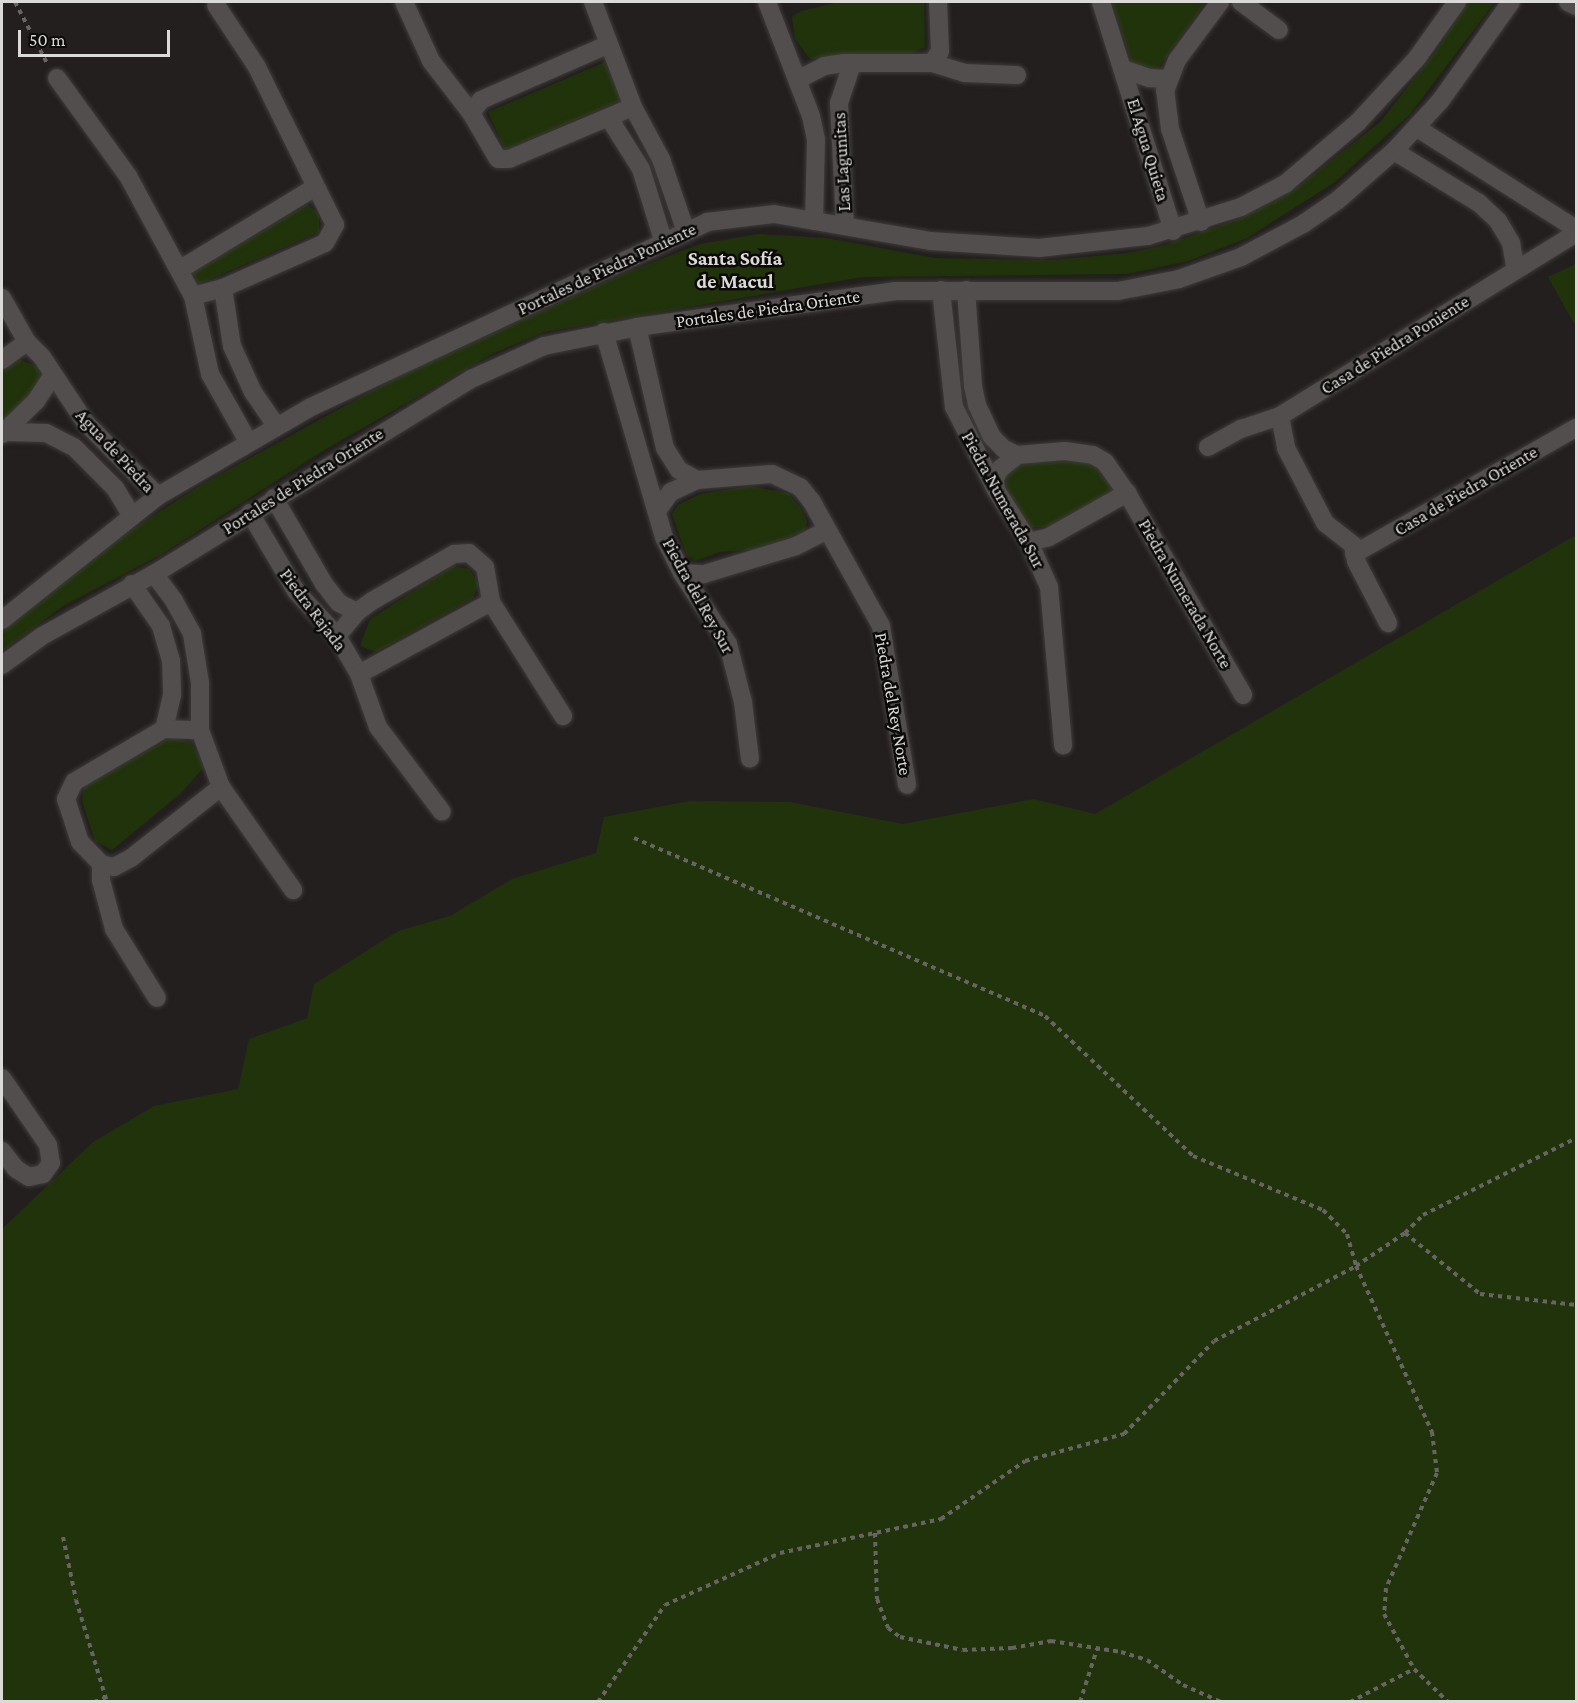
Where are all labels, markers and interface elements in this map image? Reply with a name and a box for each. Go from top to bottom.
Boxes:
scale bar [21,18,172,56]
text: 50 m [29,30,66,50]
street label: El Agua Quieta [1122,96,1174,204]
street label: Las Lagunitas [829,112,855,212]
street label: Portales de Piedra Poniente [514,218,700,320]
district label: Santa Sofía de Macul [688,246,782,293]
street label: Portales de Piedra Oriente [675,285,861,333]
street label: Casa de Piedra Poniente [1317,291,1473,399]
street label: Agua de Piedra [71,405,159,497]
street label: Portales de Piedra Oriente [219,423,387,539]
street label: Piedra Numerada Sur [957,428,1049,572]
street label: Casa de Piedra Oriente [1391,441,1541,541]
street label: Piedra Numerada Norte [1133,515,1237,673]
street label: Piedra del Rey Sur [658,535,738,657]
street label: Piedra Rajada [275,565,351,655]
street label: Piedra del Rey Norte [870,631,916,777]

